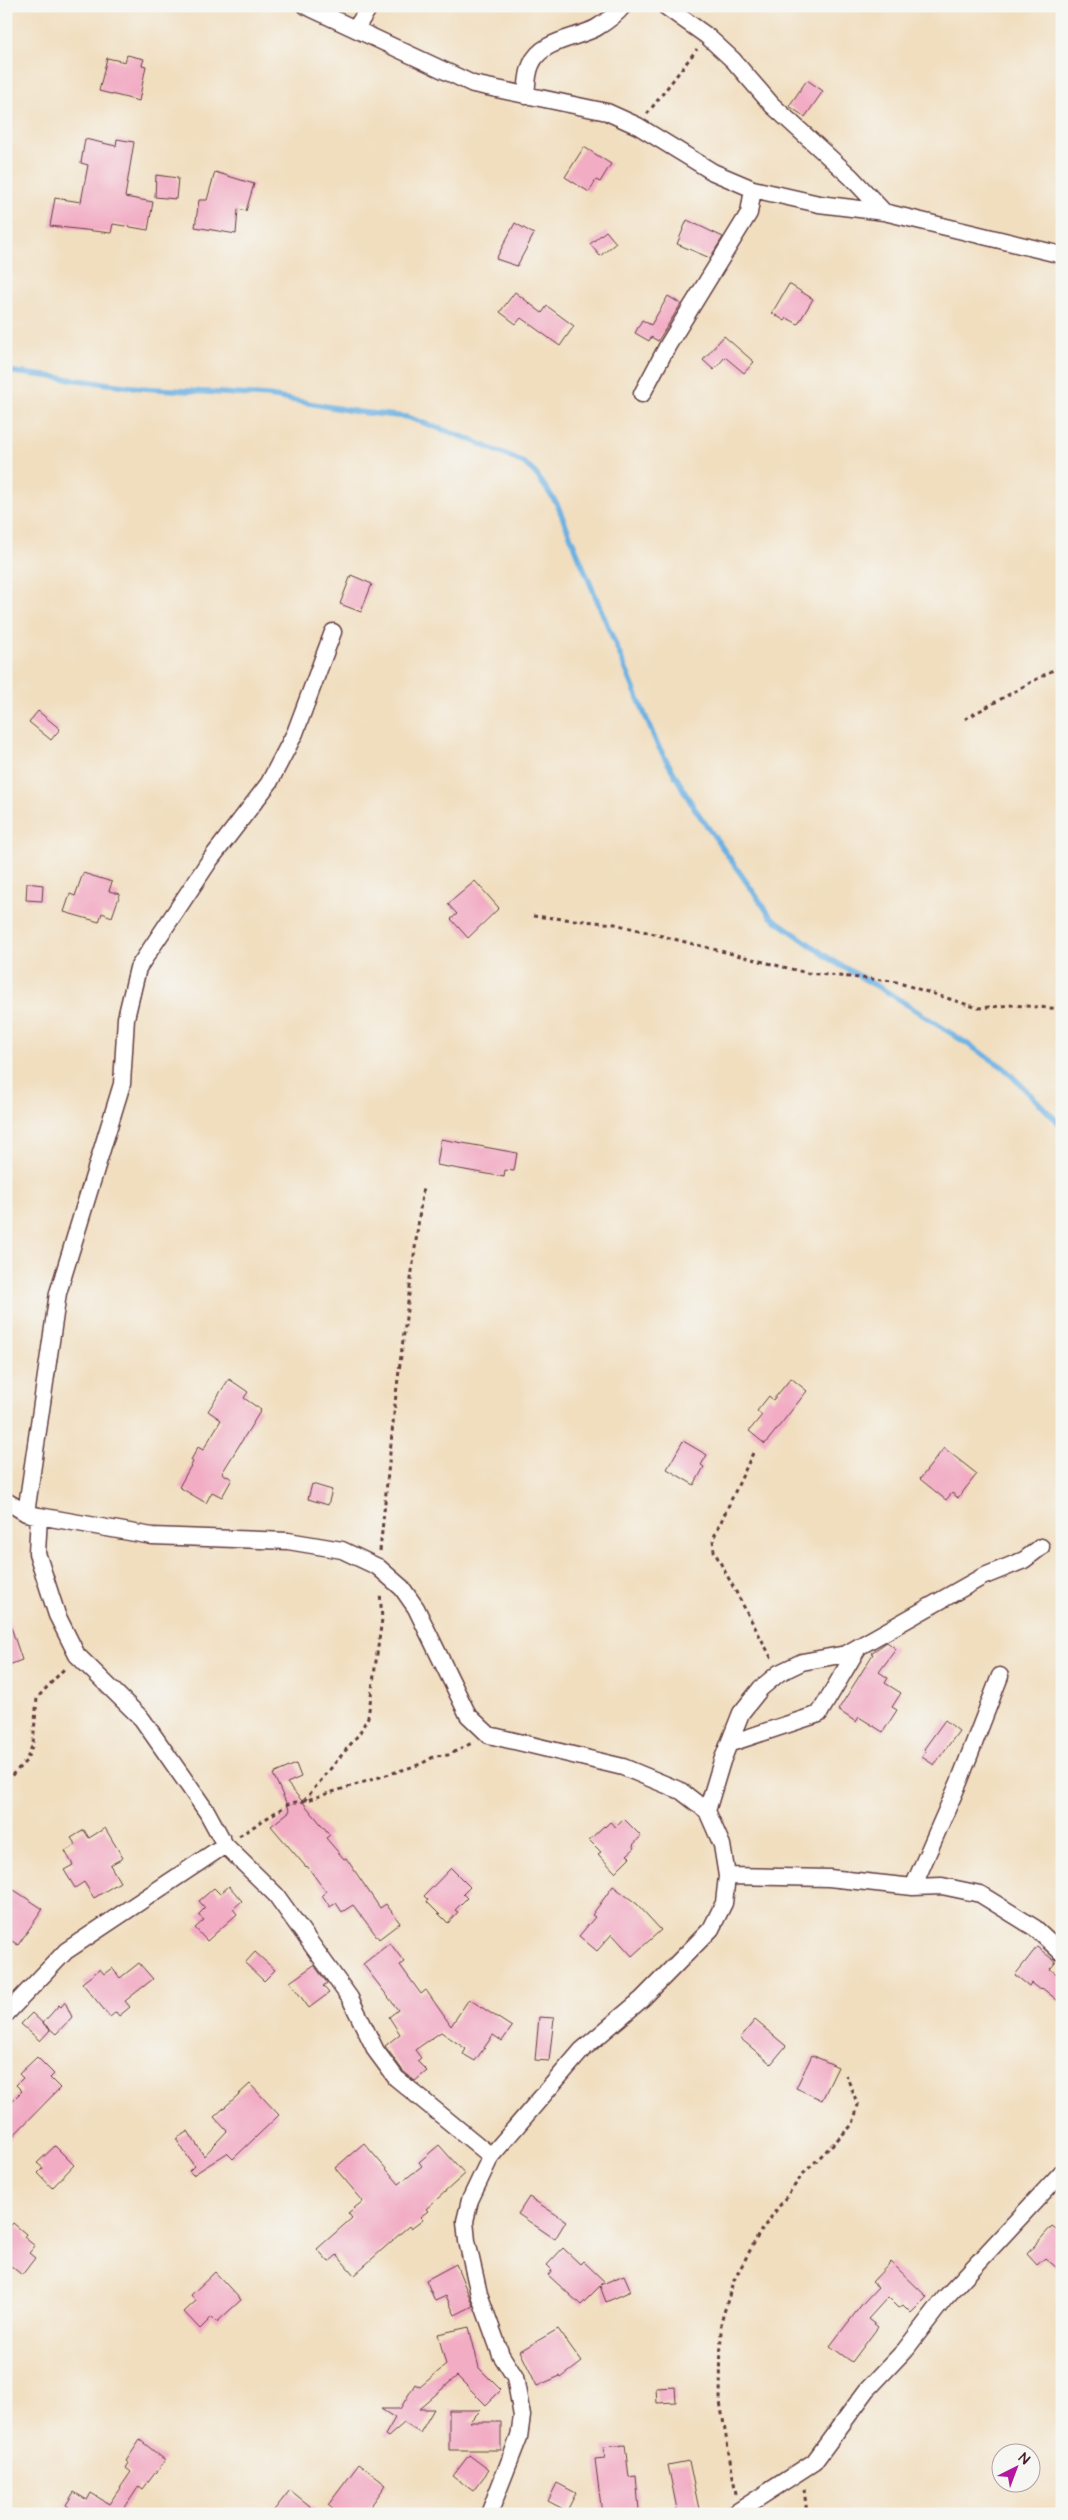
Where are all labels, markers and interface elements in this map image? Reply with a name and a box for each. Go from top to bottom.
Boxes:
north arrow [990,2442,1040,2492]
text: N [1014,2449,1034,2470]

